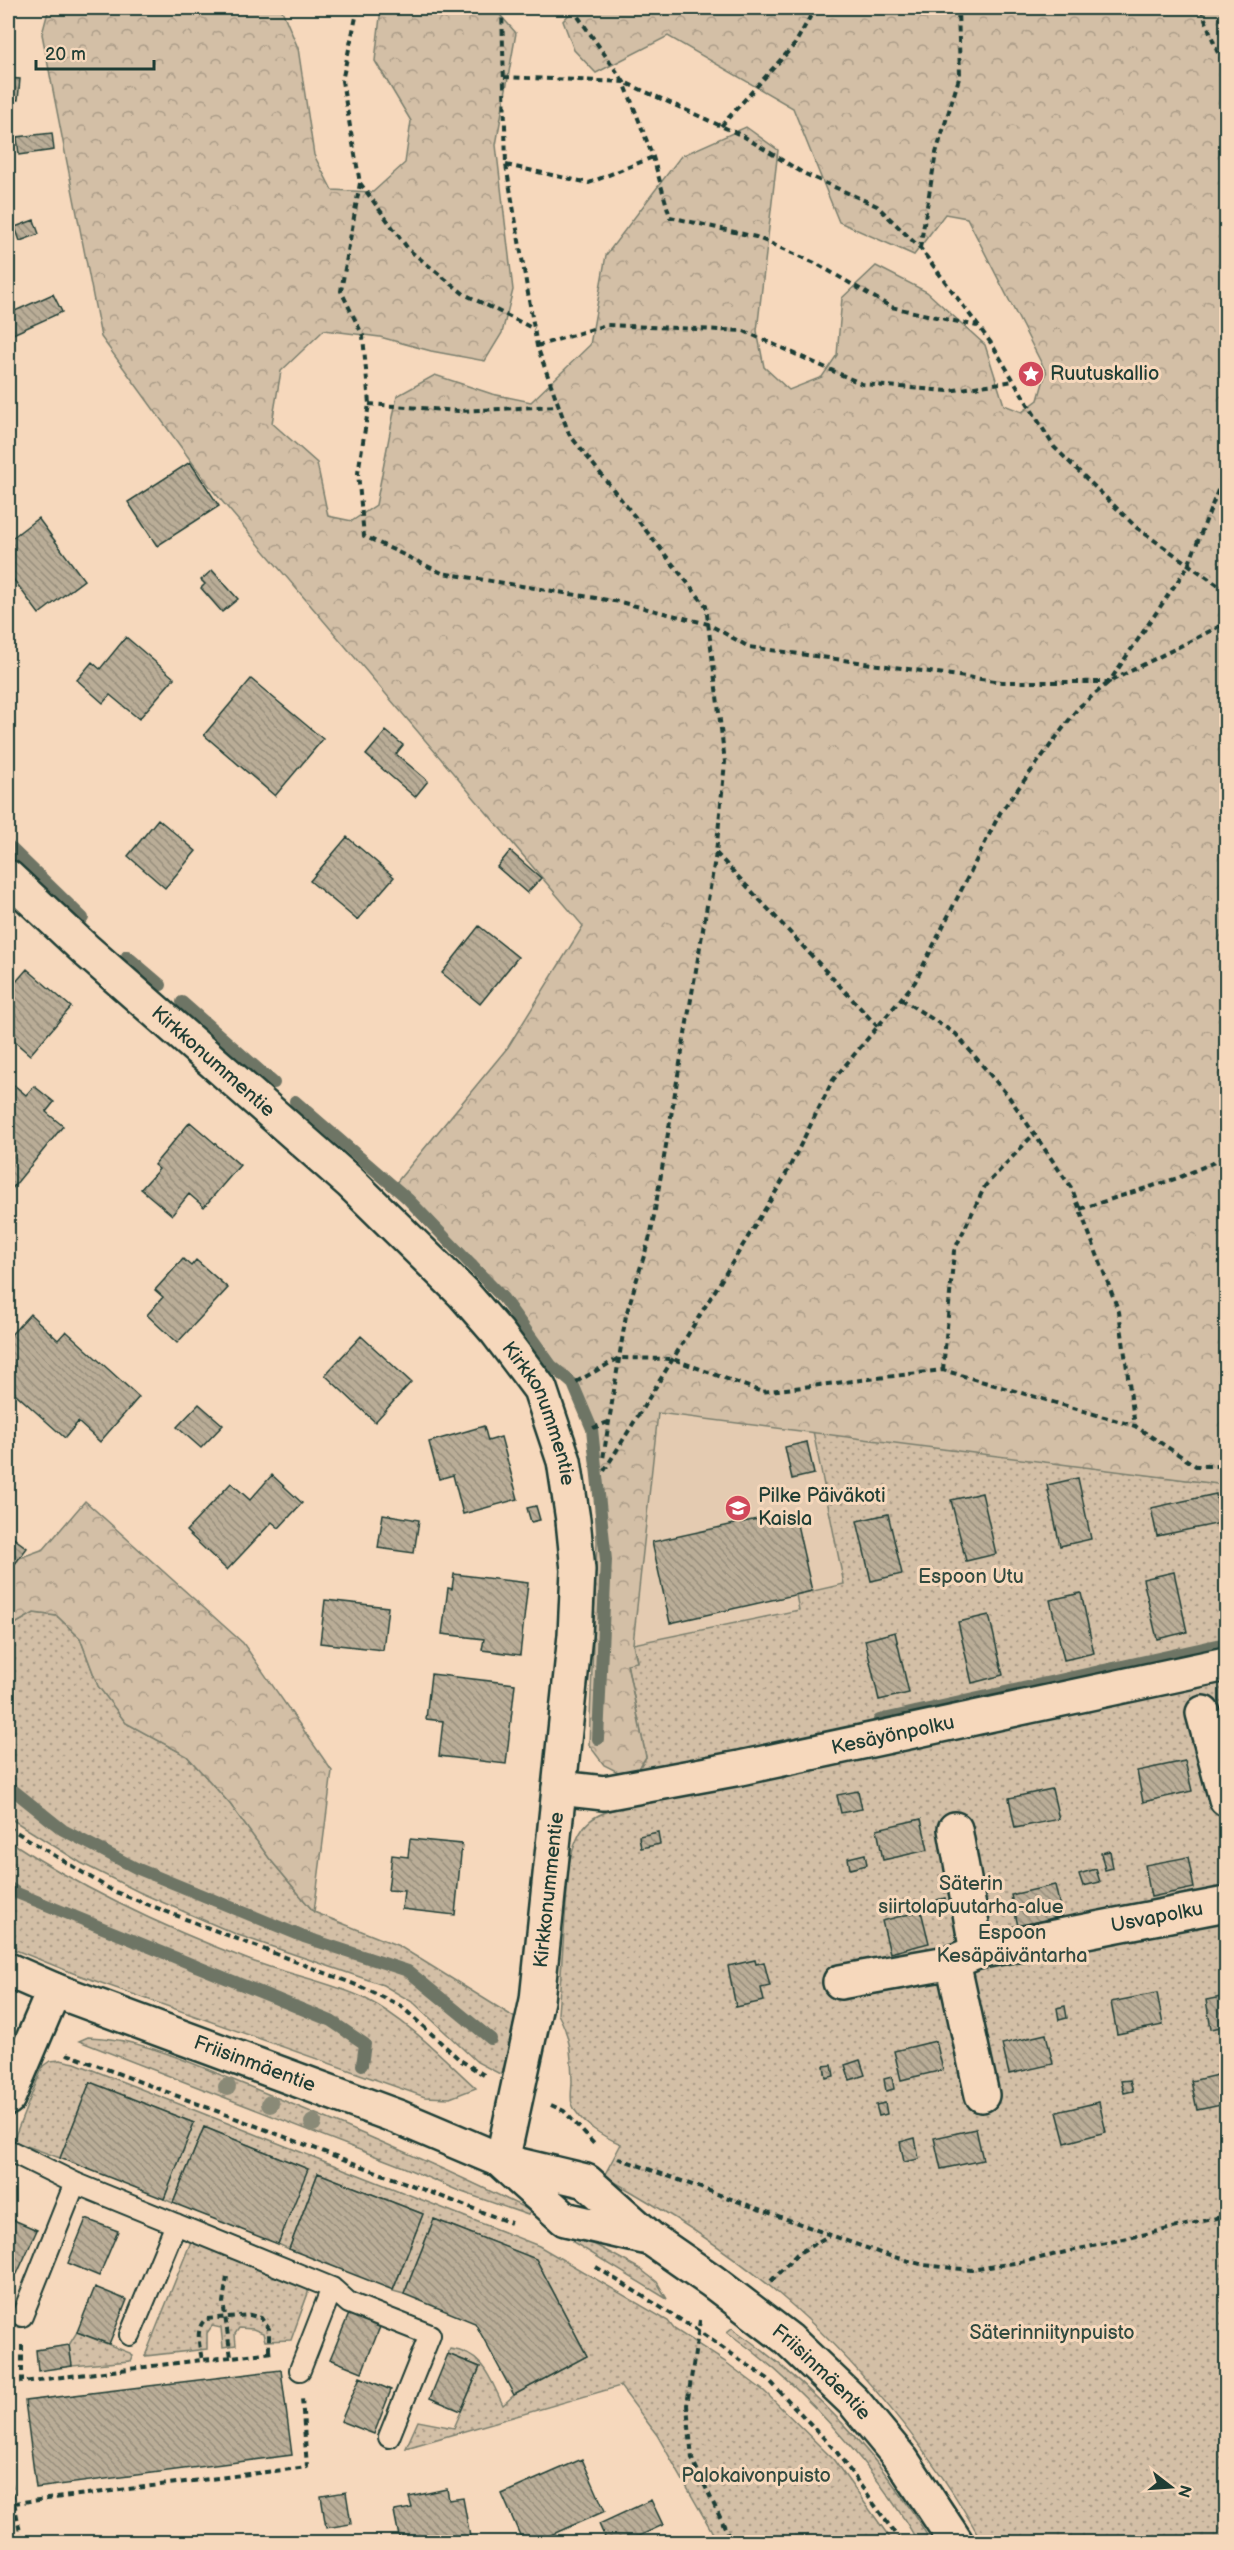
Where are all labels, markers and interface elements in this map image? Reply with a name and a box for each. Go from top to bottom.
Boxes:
scale bar [36,33,154,71]
text: 20 m [45,44,86,65]
place icon: Ruutuskallio [1016,359,1046,389]
place label: Ruutuskallio [1050,362,1159,386]
street label: Kirkkonummentie [146,1001,280,1123]
street label: Kirkkonummentie [497,1337,580,1487]
place label: Pilke Päiväkoti Kaisla [758,1484,886,1531]
school or university icon: Pilke Päiväkoti Kaisla [723,1493,753,1523]
park label: Espoon Utu [918,1565,1024,1589]
street label: Kesäyönpolku [829,1710,957,1760]
street label: Kirkkonummentie [529,1811,569,1969]
park label: Säterin siirtolapuutarha-alue [878,1872,1064,1919]
street label: Usvapolku [1109,1897,1205,1938]
park label: Espoon Kesäpäiväntarha [936,1921,1088,1968]
street label: Friisinmäentie [190,2031,319,2098]
street label: Friisinmäentie [767,2319,876,2425]
park label: Säterinniitynpuisto [969,2321,1135,2345]
north arrow [1141,2457,1201,2517]
park label: Palokaivonpuisto [681,2464,831,2488]
text: N [1173,2482,1195,2499]

